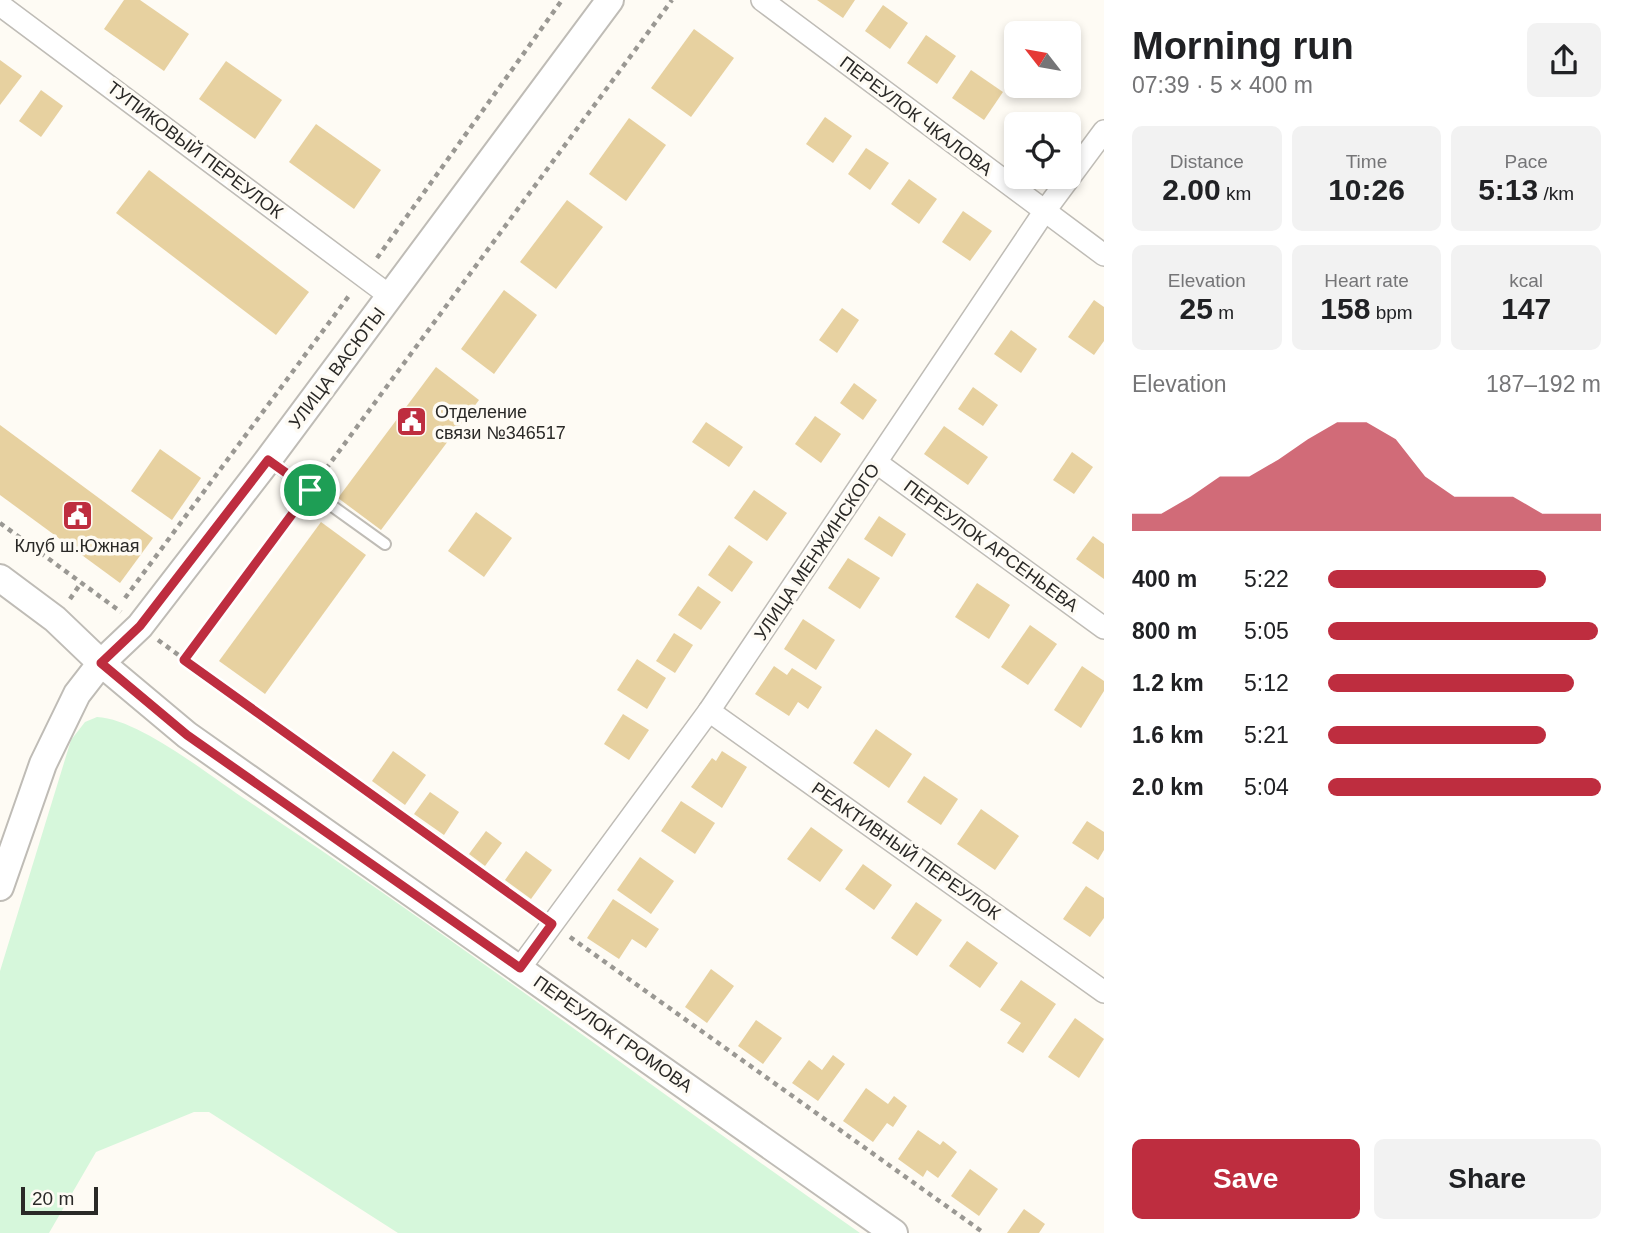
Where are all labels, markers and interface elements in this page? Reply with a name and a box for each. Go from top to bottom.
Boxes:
north arrow [1004,21,1082,98]
map controls [1004,21,1081,189]
button: share [1527,23,1601,97]
text: Morning run [1132,25,1354,67]
street label: ПЕРЕУЛОК ЧКАЛОВА [836,52,996,180]
text: 07:39 · 5 × 400 m [1132,72,1313,98]
street label: ТУПИКОВЫЙ ПЕРЕУЛОК [103,77,288,223]
button: locate [1004,112,1081,189]
text: Distance [1170,151,1244,172]
text: Time [1346,151,1387,172]
text: Pace [1505,151,1548,172]
text: 2.00 [1162,173,1221,206]
text: 10:26 [1328,173,1405,206]
text: 5:13 [1478,173,1538,206]
text: km [1221,183,1251,204]
text: /km [1538,183,1574,204]
text: Elevation [1168,270,1246,291]
text: Heart rate [1324,270,1409,291]
text: kcal [1509,270,1543,291]
text: 25 [1180,292,1213,325]
text: 158 [1320,292,1370,325]
text: 147 [1501,292,1551,325]
text: m [1213,302,1234,323]
text: bpm [1370,302,1413,323]
street label: УЛИЦА ВАСЮТЫ [285,304,389,432]
text: Elevation [1132,371,1227,397]
text: 187–192 m [1486,371,1601,397]
place label: Отделение связи №346517 [435,402,566,443]
public building icon: Отделение связи №346517 [395,405,429,439]
pin [280,460,340,520]
street label: УЛИЦА МЕНЖИНСКОГО [750,460,884,644]
icon: arrive [291,471,329,509]
street label: ПЕРЕУЛОК АРСЕНЬЕВА [900,476,1082,616]
public building icon: Клуб ш.Южная [60,499,94,533]
place label: Клуб ш.Южная [15,536,139,556]
text: 400 m [1132,566,1197,592]
text: 5:22 [1244,566,1289,592]
text: 800 m [1132,618,1197,644]
text: 5:05 [1244,618,1289,644]
text: 1.2 km [1132,670,1204,696]
text: 5:12 [1244,670,1289,696]
text: 1.6 km [1132,722,1204,748]
text: 5:21 [1244,722,1289,748]
text: 2.0 km [1132,774,1204,800]
text: 5:04 [1244,774,1289,800]
street label: РЕАКТИВНЫЙ ПЕРЕУЛОК [808,777,1005,924]
street label: ПЕРЕУЛОК ГРОМОВА [530,972,696,1096]
button: Save [1132,1139,1360,1219]
button: Share [1374,1139,1601,1219]
scale bar [21,1184,98,1216]
text: 20 m [32,1188,74,1209]

